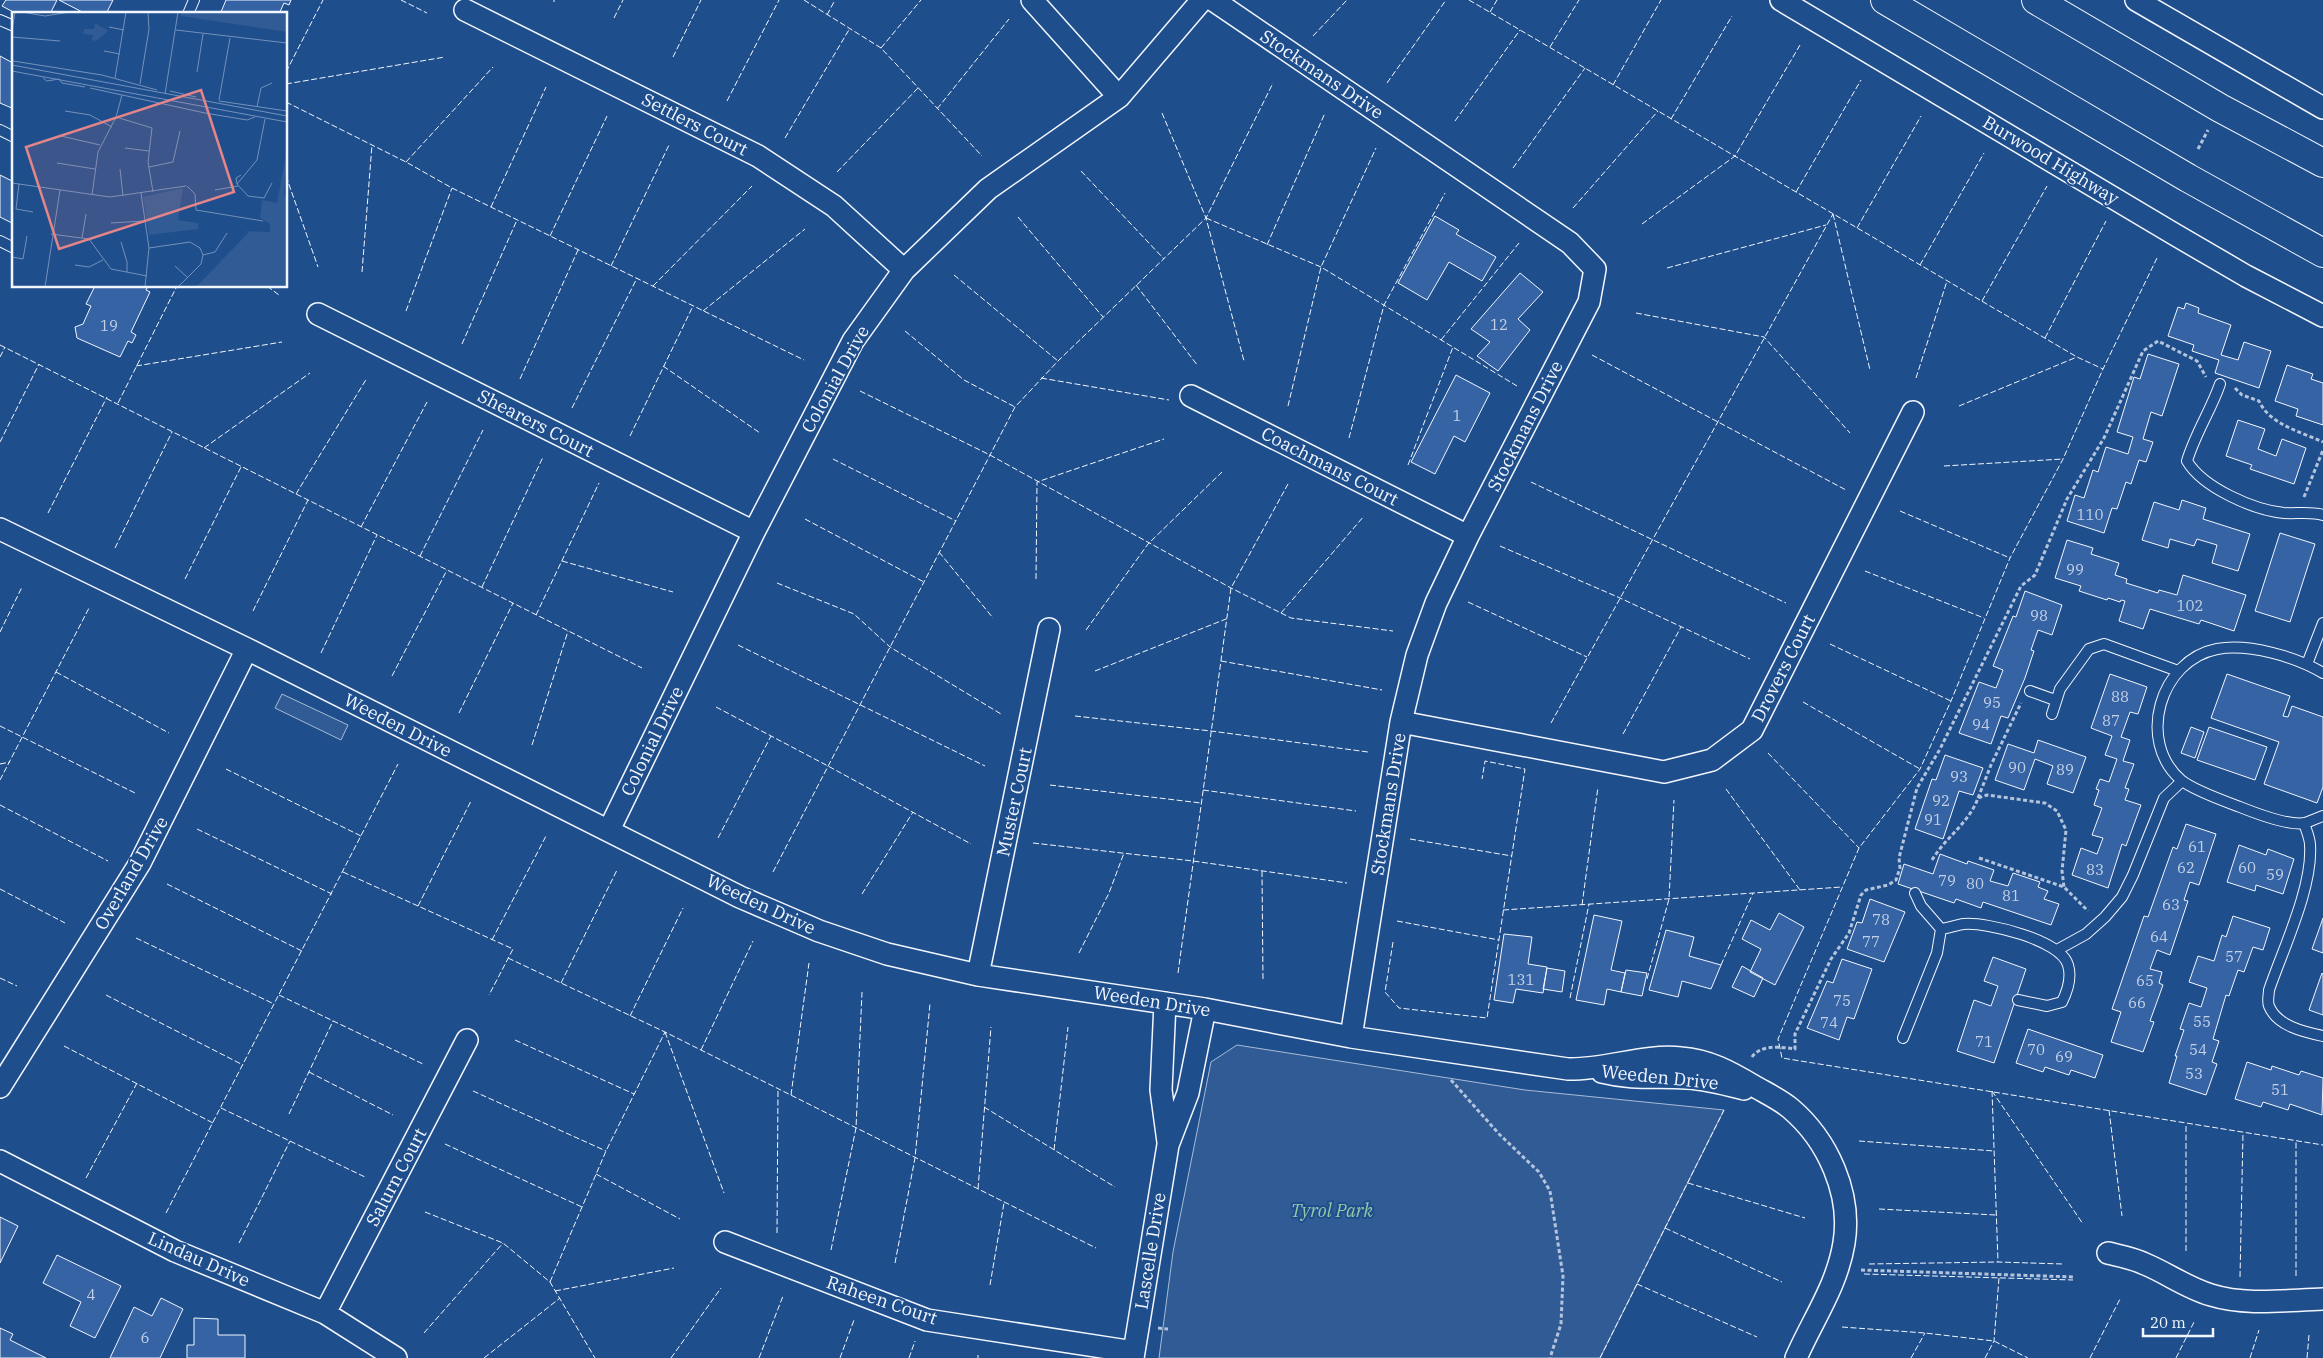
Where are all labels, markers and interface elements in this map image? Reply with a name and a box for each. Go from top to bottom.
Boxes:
inset map [12,12,288,288]
street label: Stockmans Drive [1256,24,1388,124]
street label: Settlers Court [638,87,752,161]
street label: Burwood Highway [1979,110,2124,210]
house number: 12 [1490,315,1508,334]
house number: 19 [100,316,118,335]
street label: Colonial Drive [796,321,874,437]
street label: Stockmans Drive [1482,357,1568,495]
street label: Shearers Court [474,384,598,462]
house number: 1 [1452,406,1462,425]
street label: Coachmans Court [1258,421,1402,511]
house number: 110 [2076,505,2104,524]
house number: 99 [2066,560,2084,579]
house number: 102 [2176,596,2204,615]
house number: 98 [2030,606,2048,625]
street label: Drovers Court [1746,610,1820,726]
street label: Colonial Drive [616,682,688,800]
house number: 88 [2111,687,2129,706]
street label: Weeden Drive [340,688,456,762]
house number: 95 [1983,693,2001,712]
house number: 87 [2102,711,2120,730]
house number: 94 [1972,715,1990,734]
street label: Stockmans Drive [1365,731,1411,877]
street label: Muster Court [991,745,1037,859]
house number: 90 [2008,758,2026,777]
house number: 89 [2056,760,2074,779]
house number: 93 [1950,767,1968,786]
house number: 92 [1932,791,1950,810]
house number: 91 [1924,810,1942,829]
street label: Overland Drive [89,812,173,934]
house number: 61 [2188,837,2206,856]
house number: 62 [2177,858,2195,877]
house number: 60 [2238,858,2256,877]
house number: 83 [2086,860,2104,879]
house number: 59 [2266,865,2284,884]
street label: Weeden Drive [703,869,819,939]
house number: 79 [1938,871,1956,890]
house number: 80 [1966,874,1984,893]
house number: 81 [2002,886,2020,905]
house number: 63 [2162,895,2180,914]
house number: 78 [1872,910,1890,929]
house number: 64 [2150,927,2168,946]
house number: 77 [1862,932,1880,951]
house number: 57 [2225,947,2243,966]
house number: 131 [1507,970,1535,989]
house number: 65 [2136,971,2154,990]
street label: Weeden Drive [1092,980,1212,1022]
house number: 75 [1833,991,1851,1010]
house number: 66 [2128,993,2146,1012]
house number: 55 [2193,1012,2211,1031]
house number: 74 [1820,1013,1838,1032]
house number: 71 [1975,1032,1993,1051]
house number: 70 [2027,1040,2045,1059]
house number: 54 [2189,1040,2207,1059]
house number: 69 [2055,1047,2073,1066]
street label: Weeden Drive [1600,1059,1720,1095]
house number: 53 [2185,1064,2203,1083]
house number: 51 [2271,1080,2289,1099]
street label: Salurn Court [361,1124,431,1230]
street label: Lascelle Drive [1129,1191,1171,1311]
park label: Tyrol Park [1291,1199,1374,1222]
street label: Lindau Drive [144,1226,254,1292]
street label: Raheen Court [824,1270,940,1330]
house number: 4 [86,1285,96,1304]
scale bar [2143,1306,2213,1338]
text: 20 m [2150,1313,2186,1332]
house number: 6 [140,1328,150,1347]

